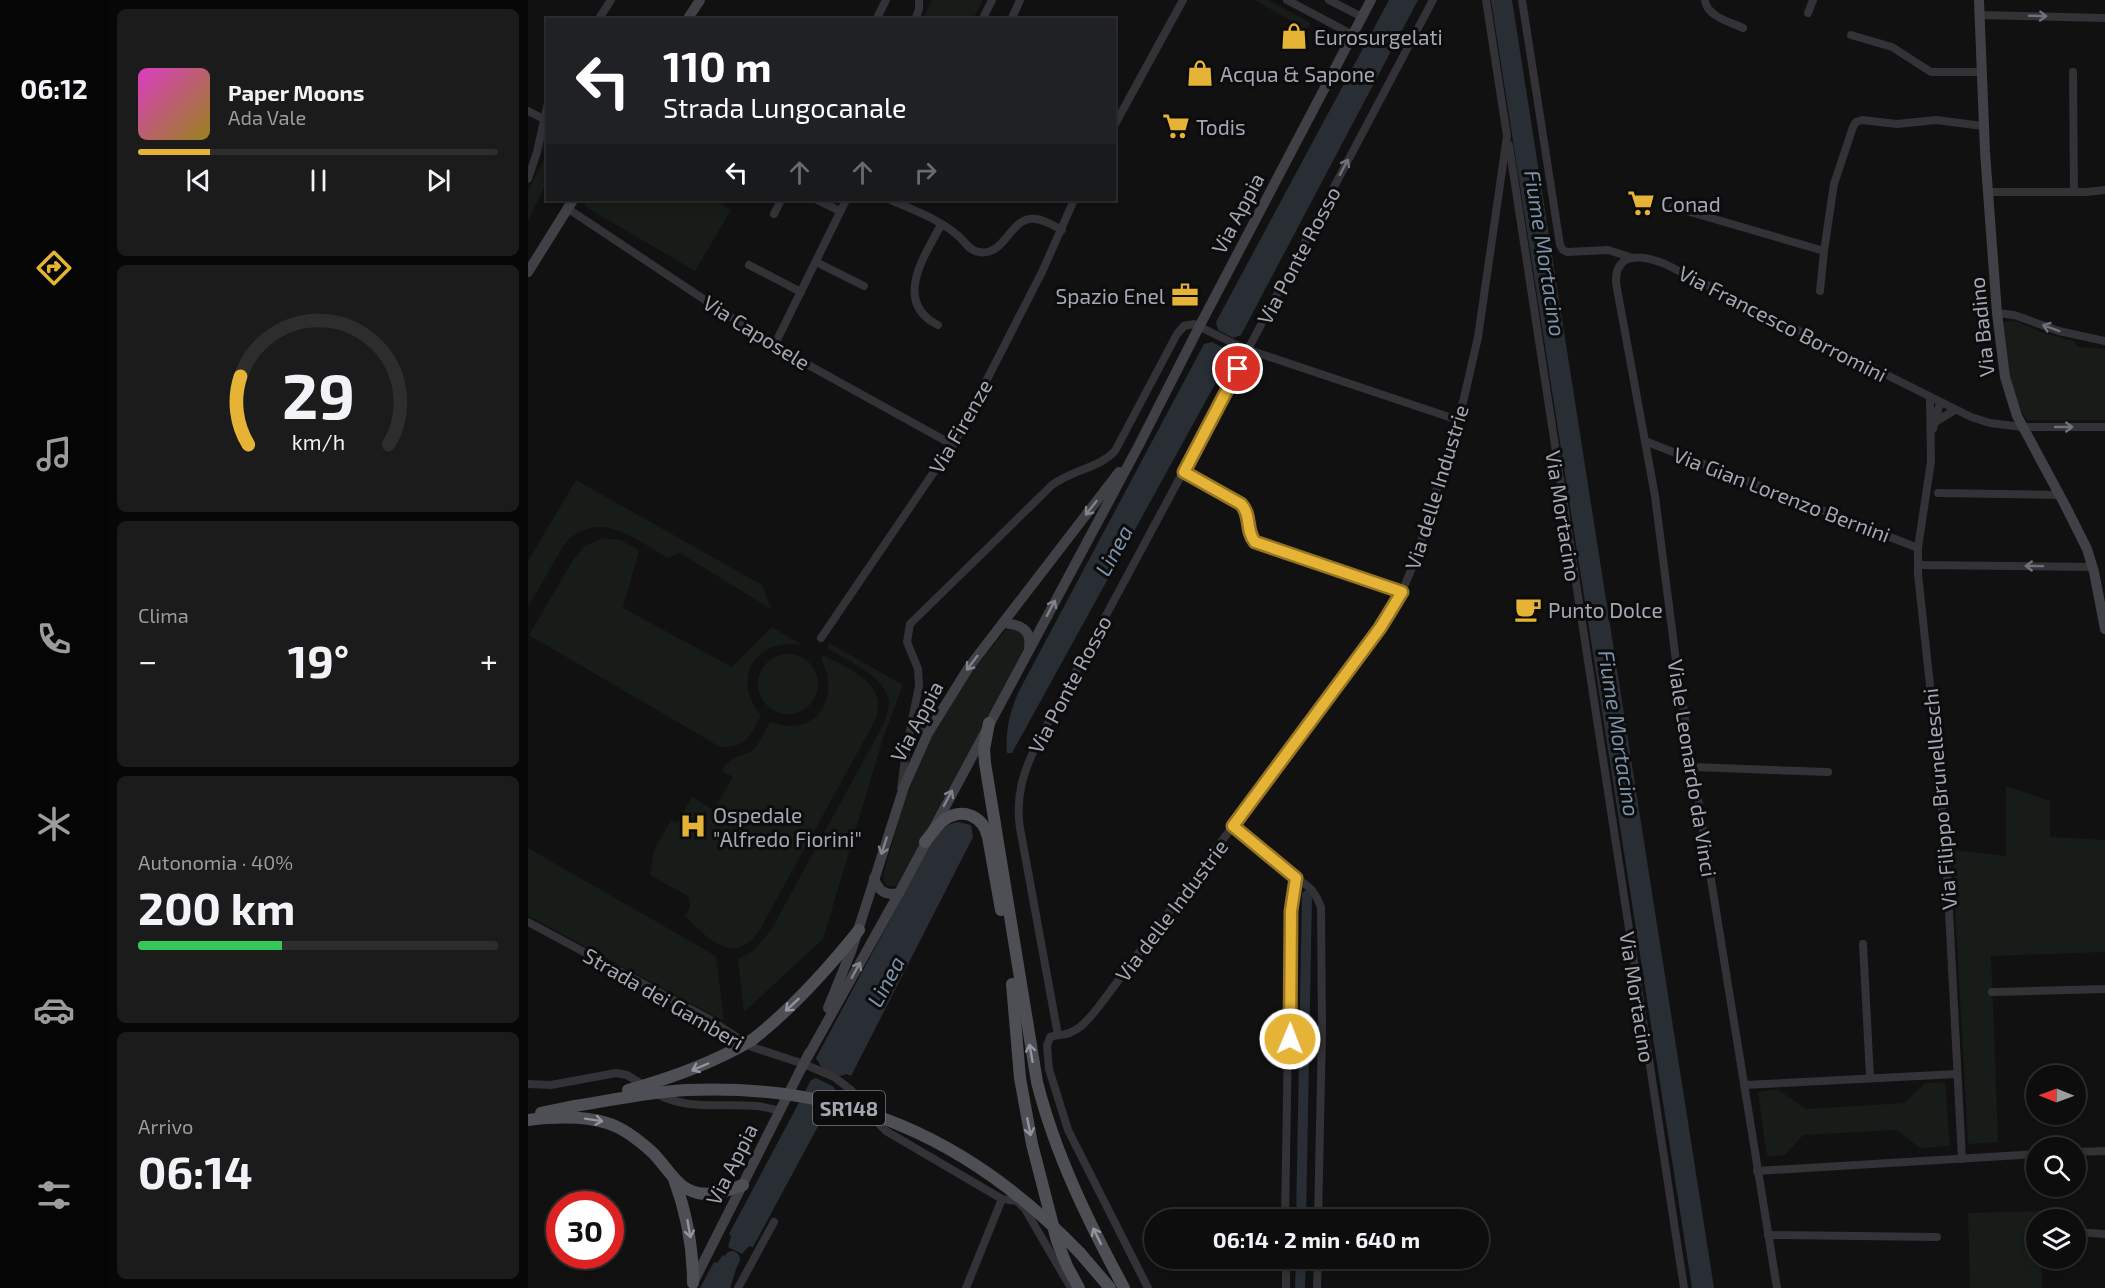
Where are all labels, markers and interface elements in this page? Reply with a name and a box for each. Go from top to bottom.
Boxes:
one-way arrow [2027,11,2047,22]
shop icon: Eurosurgelati [1279,21,1309,51]
place label: Eurosurgelati [1314,24,1443,49]
text: 110 m [663,40,772,90]
icon: left [564,42,642,120]
shop icon: Acqua & Sapone [1185,58,1215,88]
place label: Acqua & Sapone [1220,61,1375,86]
text: 06:12 [20,72,88,104]
text: Paper Moons [228,79,364,105]
text: Strada Lungocanale [663,91,907,123]
text: Ada Vale [228,105,306,129]
supermarket icon: Todis [1161,111,1191,141]
place label: Todis [1196,114,1246,139]
icon: left [720,156,753,189]
icon: ahead [783,156,816,189]
icon: ahead [846,156,879,189]
icon: right [909,156,942,189]
one-way arrow [1339,158,1350,176]
icon: previous [182,164,215,197]
icon: pause [302,164,335,197]
icon: next [422,164,455,197]
street label: Via Appia [1205,168,1269,258]
water label: Fiume Mortacino [1520,168,1572,338]
street label: Via Ponte Rosso [1251,182,1345,328]
supermarket icon: Conad [1626,188,1656,218]
place label: Conad [1661,191,1721,216]
icon: directions [33,247,75,289]
street label: Via Francesco Borromini [1675,260,1891,386]
street label: Via Badino [1963,276,1999,378]
office icon: Spazio Enel [1170,280,1200,310]
place label: Spazio Enel [1056,283,1166,308]
street label: Via Caposele [699,289,815,375]
one-way arrow [2042,321,2061,332]
pin [1212,343,1263,394]
icon: arrive [1221,352,1254,385]
text: 29 [281,357,355,432]
street label: Via Firenze [923,375,997,477]
street label: Via delle Industrie [1399,401,1473,573]
one-way arrow [2053,421,2073,433]
text: km/h [291,430,345,455]
icon: music [33,433,75,475]
street label: Via Gian Lorenzo Bernini [1670,441,1894,547]
street label: Via Mortacino [1541,449,1587,583]
one-way arrow [1085,500,1097,516]
water label: Linea [1089,520,1137,580]
one-way arrow [2024,560,2044,572]
cafe icon: Punto Dolce [1513,594,1543,624]
place label: Punto Dolce [1548,597,1663,622]
one-way arrow [1046,600,1057,618]
text: Clima [138,603,189,627]
street label: Via Ponte Rosso [1022,611,1116,757]
icon: phone [33,618,75,660]
text: 19° [288,633,349,687]
text: − [138,640,157,680]
text: + [480,640,498,680]
water label: Fiume Mortacino [1594,648,1646,818]
one-way arrow [966,655,979,671]
street label: Viale Leonardo da Vinci [1663,658,1723,878]
street label: Via Appia [884,676,948,766]
street label: Via Filippo Brunelleschi [1917,687,1961,911]
one-way arrow [943,790,954,808]
place label: Ospedale "Alfredo Fiorini" [713,802,862,851]
icon: climate [33,803,75,845]
hospital icon: Ospedale "Alfredo Fiorini" [678,811,708,841]
street label: Via delle Industrie [1109,834,1233,986]
one-way arrow [878,836,889,855]
text: Autonomia · 40% [138,850,293,874]
text: 200 km [138,880,295,934]
street label: Via Mortacino [1615,930,1661,1064]
street label: Strada dei Gamberi [579,942,749,1054]
water label: Linea [861,951,909,1011]
one-way arrow [850,962,862,979]
icon: car [33,989,75,1031]
one-way arrow [785,998,800,1012]
position arrow [1258,1007,1322,1071]
one-way arrow [1025,1044,1036,1064]
one-way arrow [691,1062,709,1073]
north arrow [2026,1065,2086,1125]
map controls [2026,1065,2086,1269]
road number: SR148 [813,1091,885,1125]
text: Arrivo [138,1114,193,1138]
one-way arrow [584,1115,604,1126]
one-way arrow [1024,1116,1035,1136]
street label: Via Appia [700,1119,762,1209]
button: search [2026,1137,2086,1197]
text: 06:14 [138,1144,253,1198]
icon: filters [33,1174,75,1216]
speed limit sign: 30 [546,1191,624,1269]
button: layers [2026,1209,2086,1269]
one-way arrow [684,1219,695,1239]
text: 06:14 · 2 min · 640 m [1213,1226,1420,1252]
one-way arrow [1091,1227,1103,1245]

